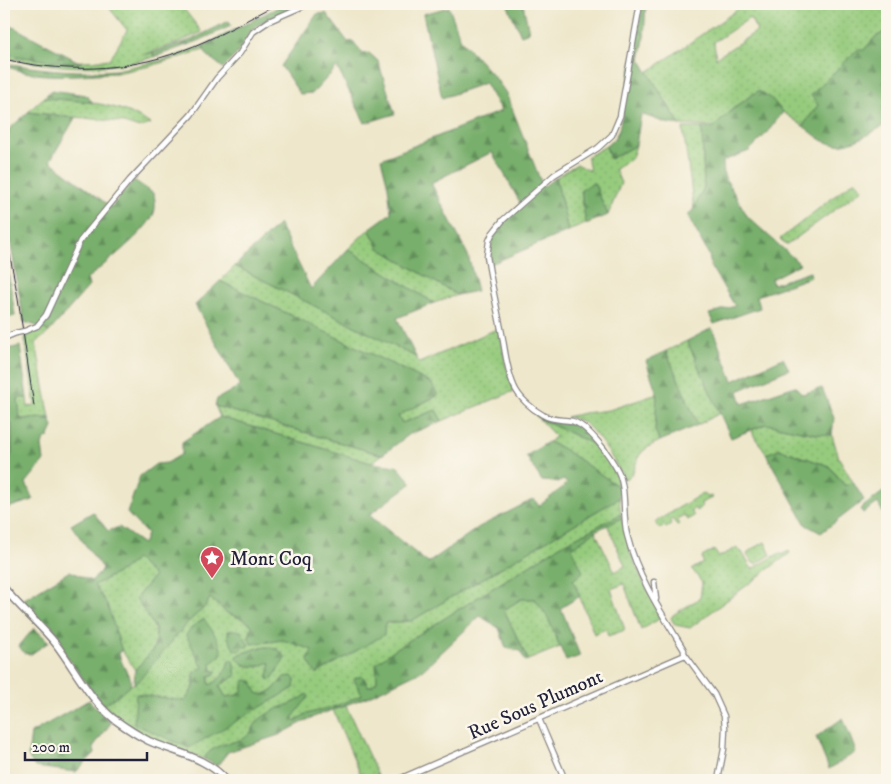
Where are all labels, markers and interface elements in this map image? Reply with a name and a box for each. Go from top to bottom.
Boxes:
place icon: Mont Coq [199,545,225,579]
place label: Mont Coq [230,547,313,572]
street label: Rue Sous Plumont [464,664,607,746]
scale bar [25,729,148,761]
text: 200 m [32,738,70,757]

